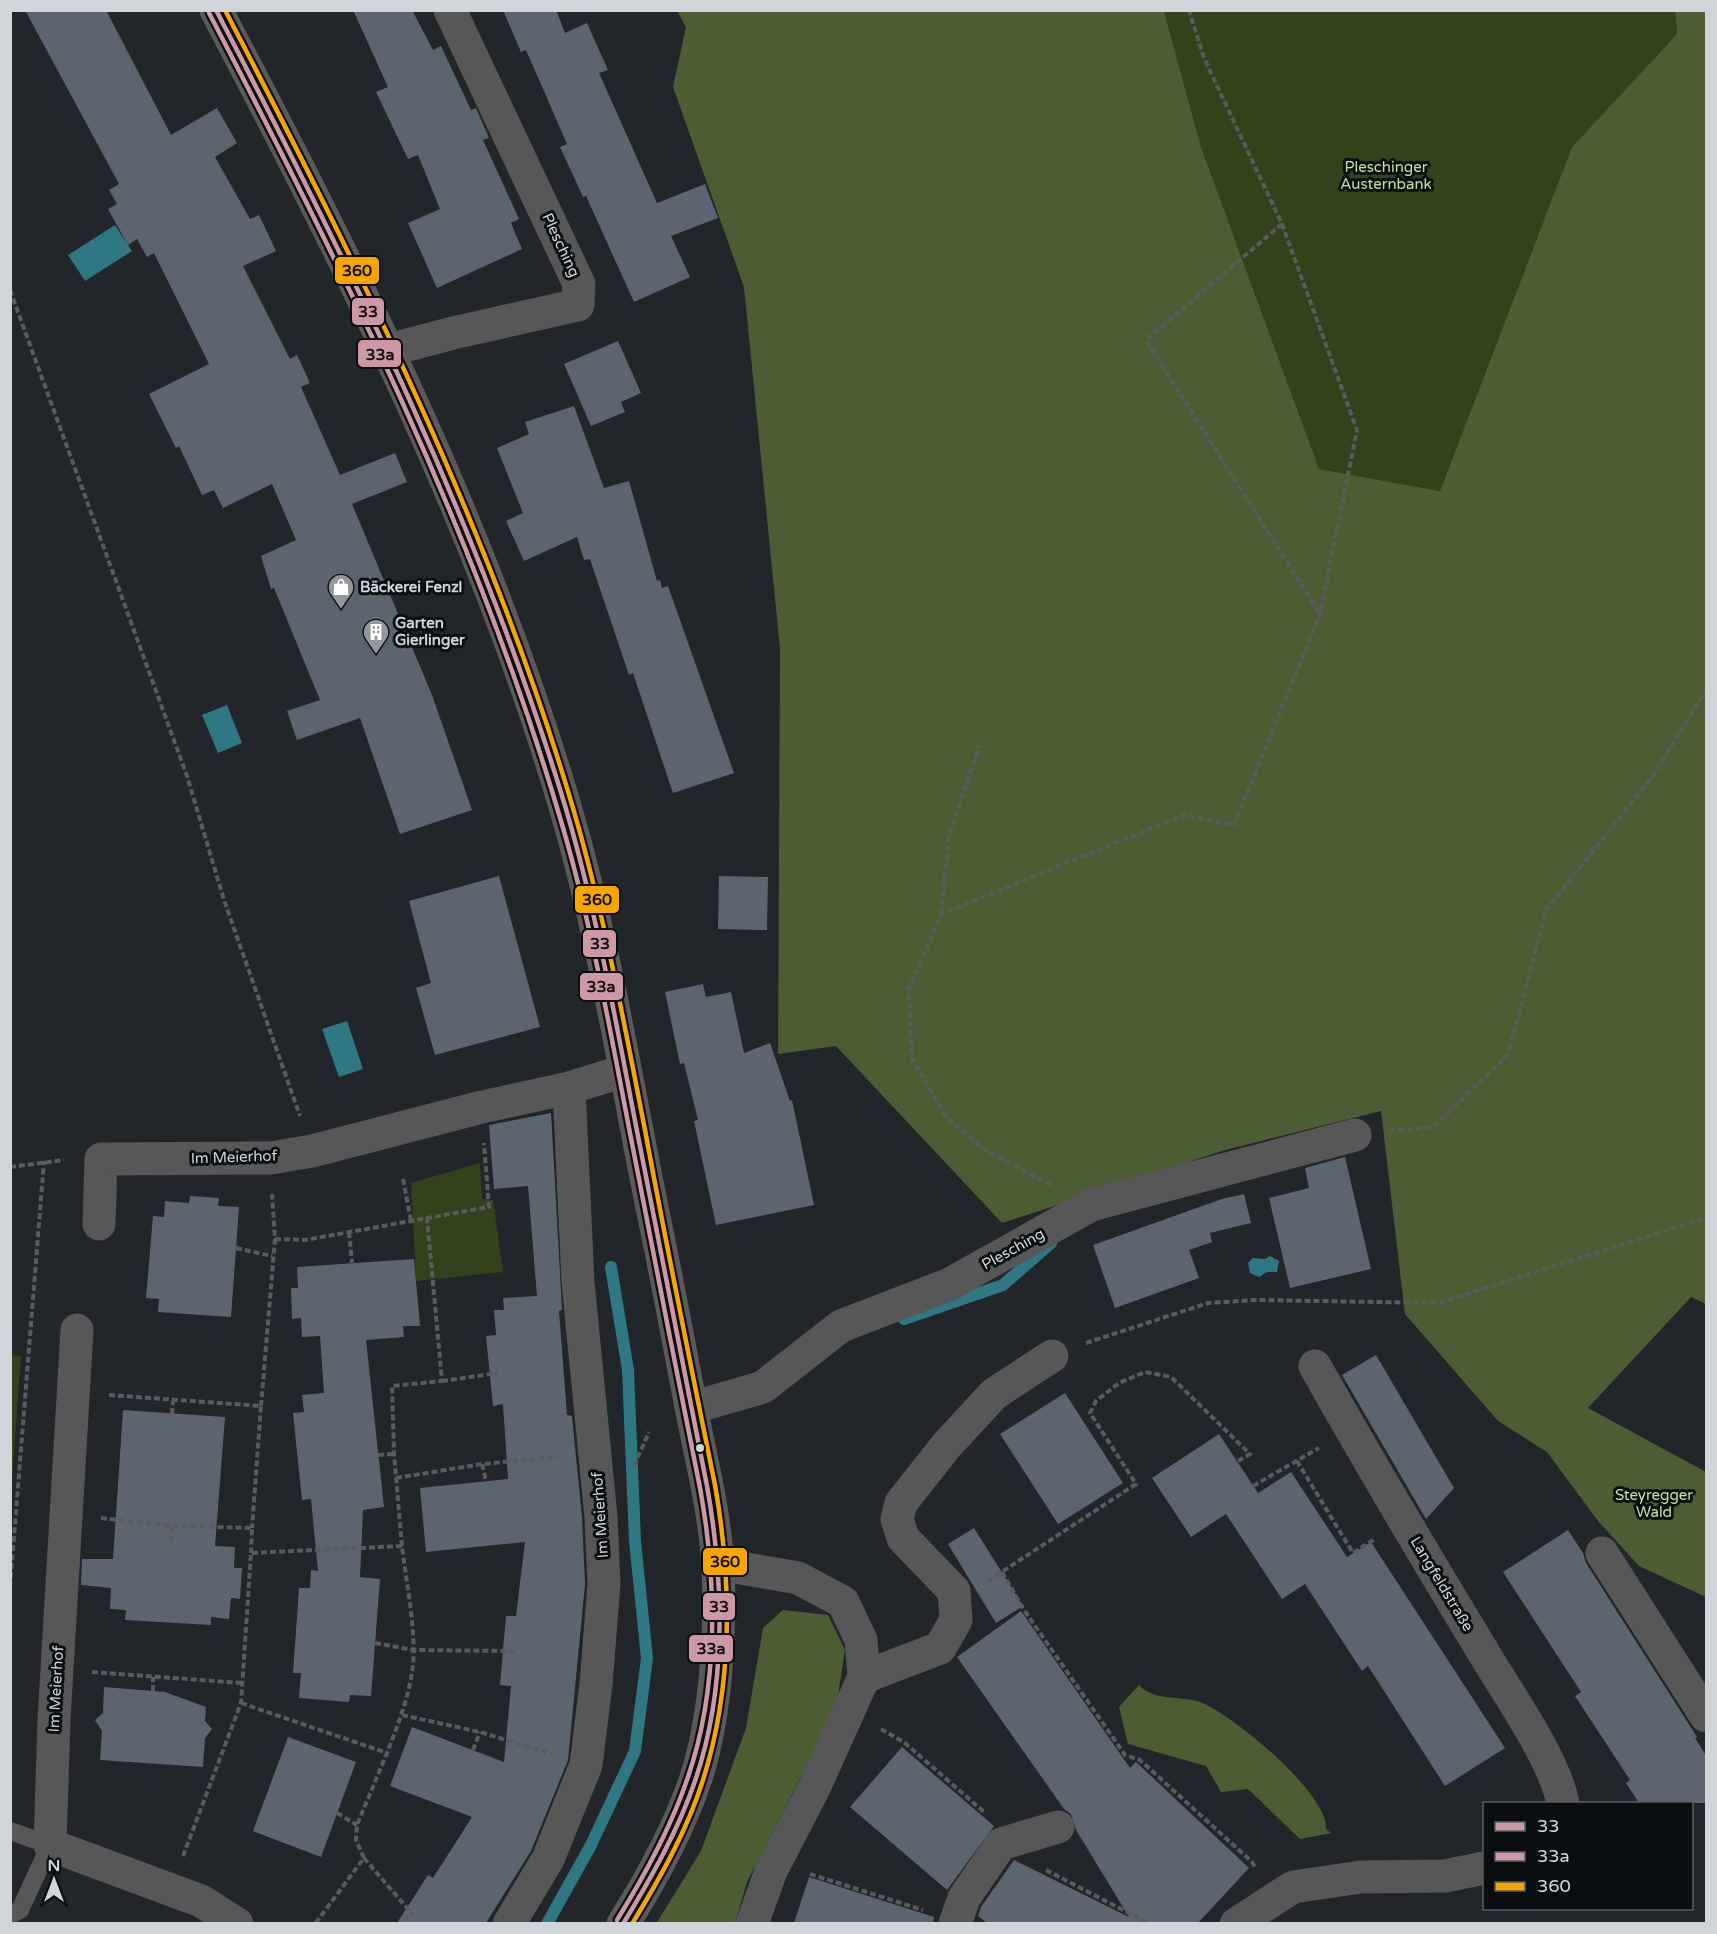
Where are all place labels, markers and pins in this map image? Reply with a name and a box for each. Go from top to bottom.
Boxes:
shop icon: Bäckerei Fenzl [326,572,356,610]
place label: Bäckerei Fenzl [360,578,462,596]
place label: Garten Gierlinger [395,614,465,650]
building icon: Garten Gierlinger [361,617,391,655]
unlabelled marker [694,1442,706,1454]

